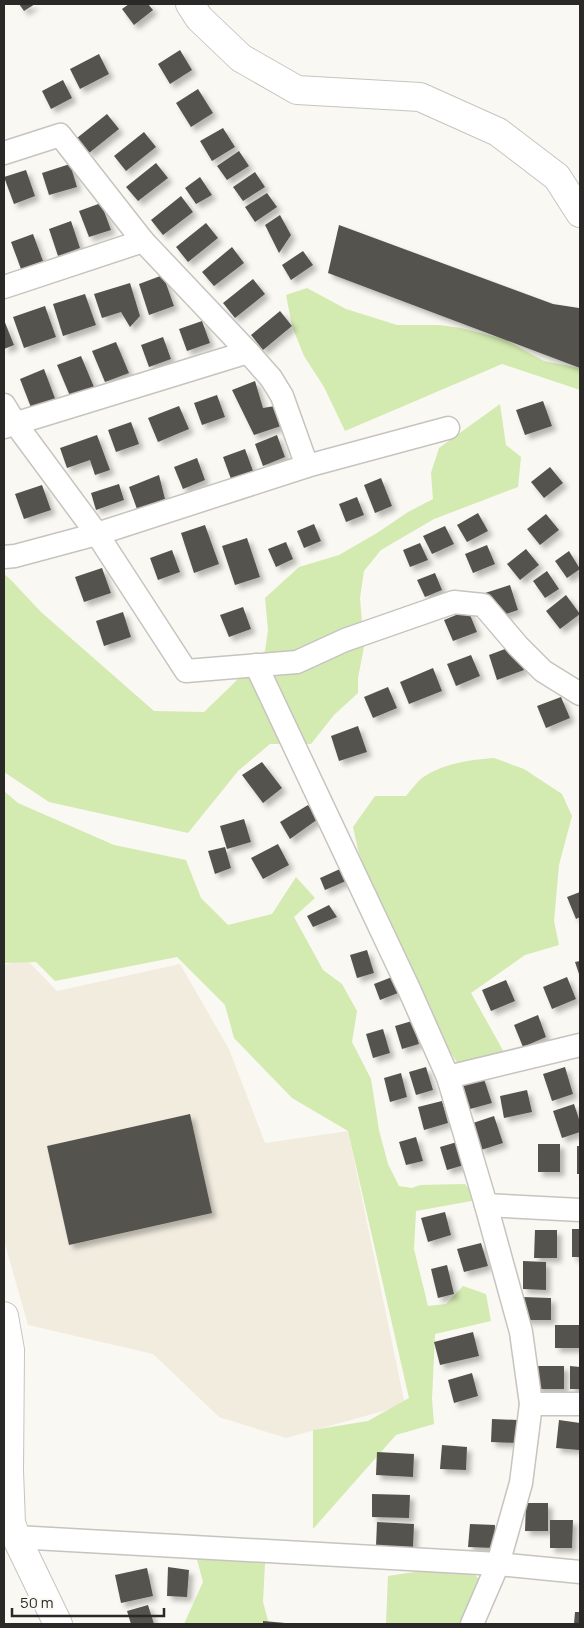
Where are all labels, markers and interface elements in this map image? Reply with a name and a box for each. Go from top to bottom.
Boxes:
scale bar [12,1586,165,1618]
text: 50 m [20,1592,54,1613]

